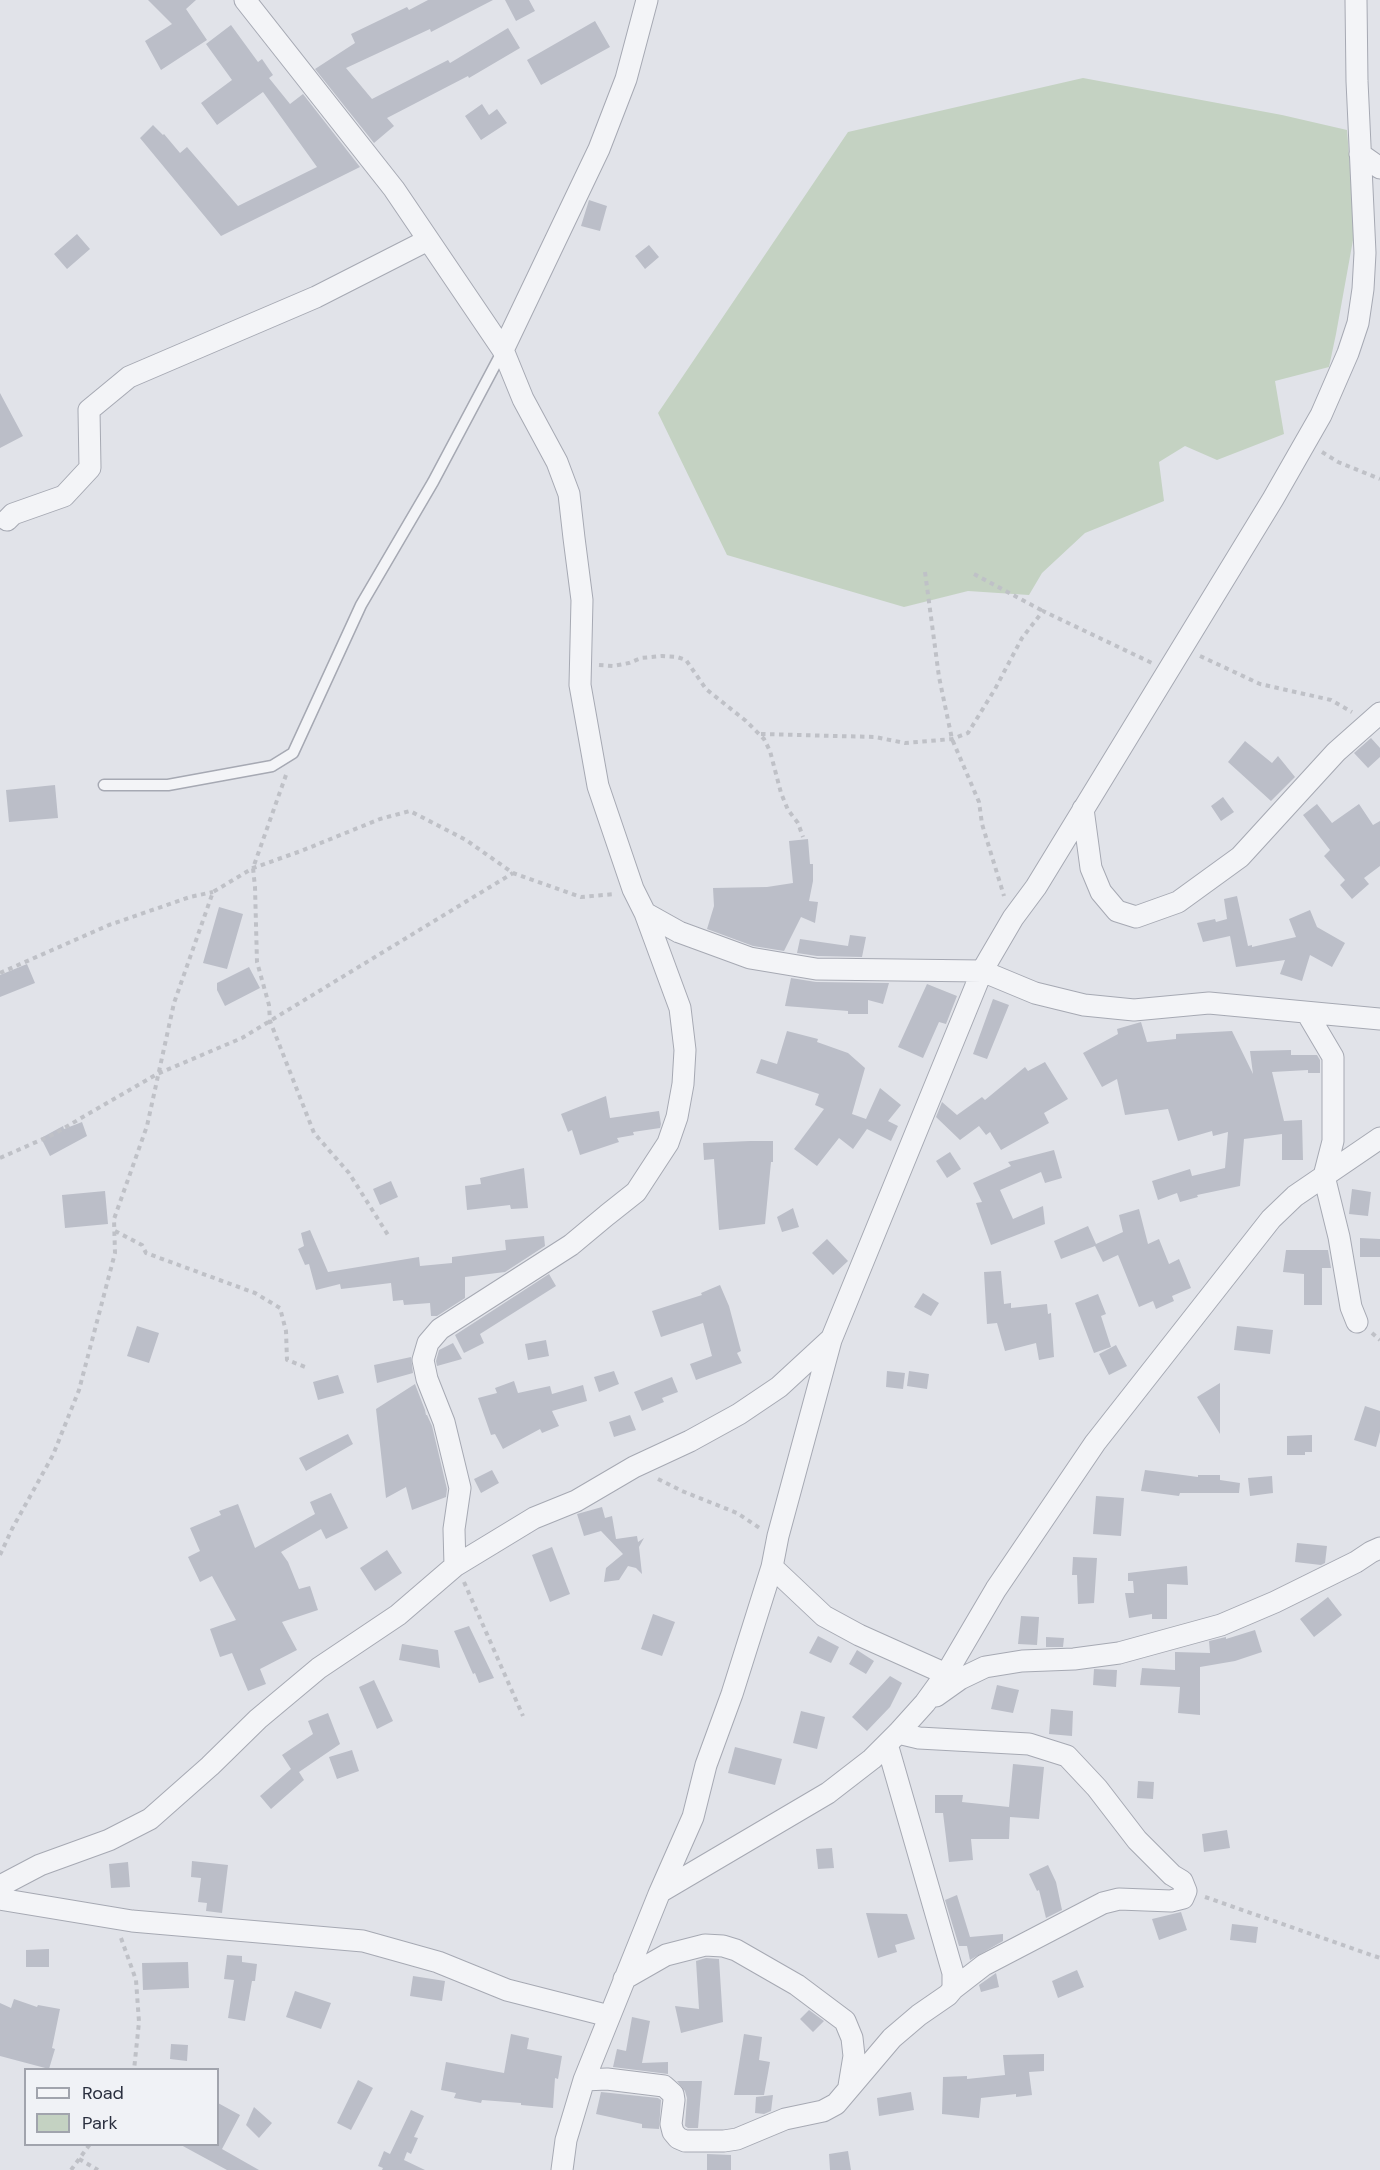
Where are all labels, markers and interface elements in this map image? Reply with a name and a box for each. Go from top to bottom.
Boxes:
legend [24,2068,219,2146]
text: Road [82,2081,124,2105]
text: Park [82,2111,118,2135]

